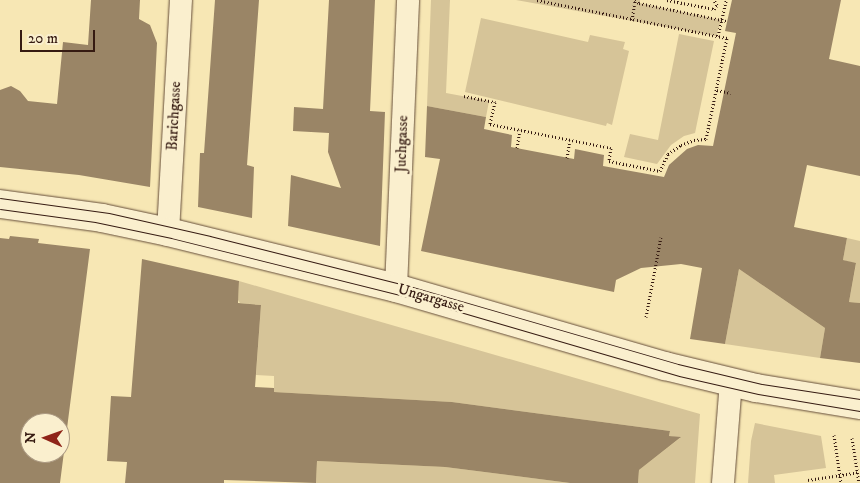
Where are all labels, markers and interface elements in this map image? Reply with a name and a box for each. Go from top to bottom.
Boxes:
scale bar [22,20,98,52]
text: 20 m [28,29,58,48]
street label: Barichgasse [163,81,185,151]
street label: Juchgasse [392,115,412,173]
street label: Ungargasse [396,280,466,316]
north arrow [20,413,70,463]
text: N [22,431,40,444]

